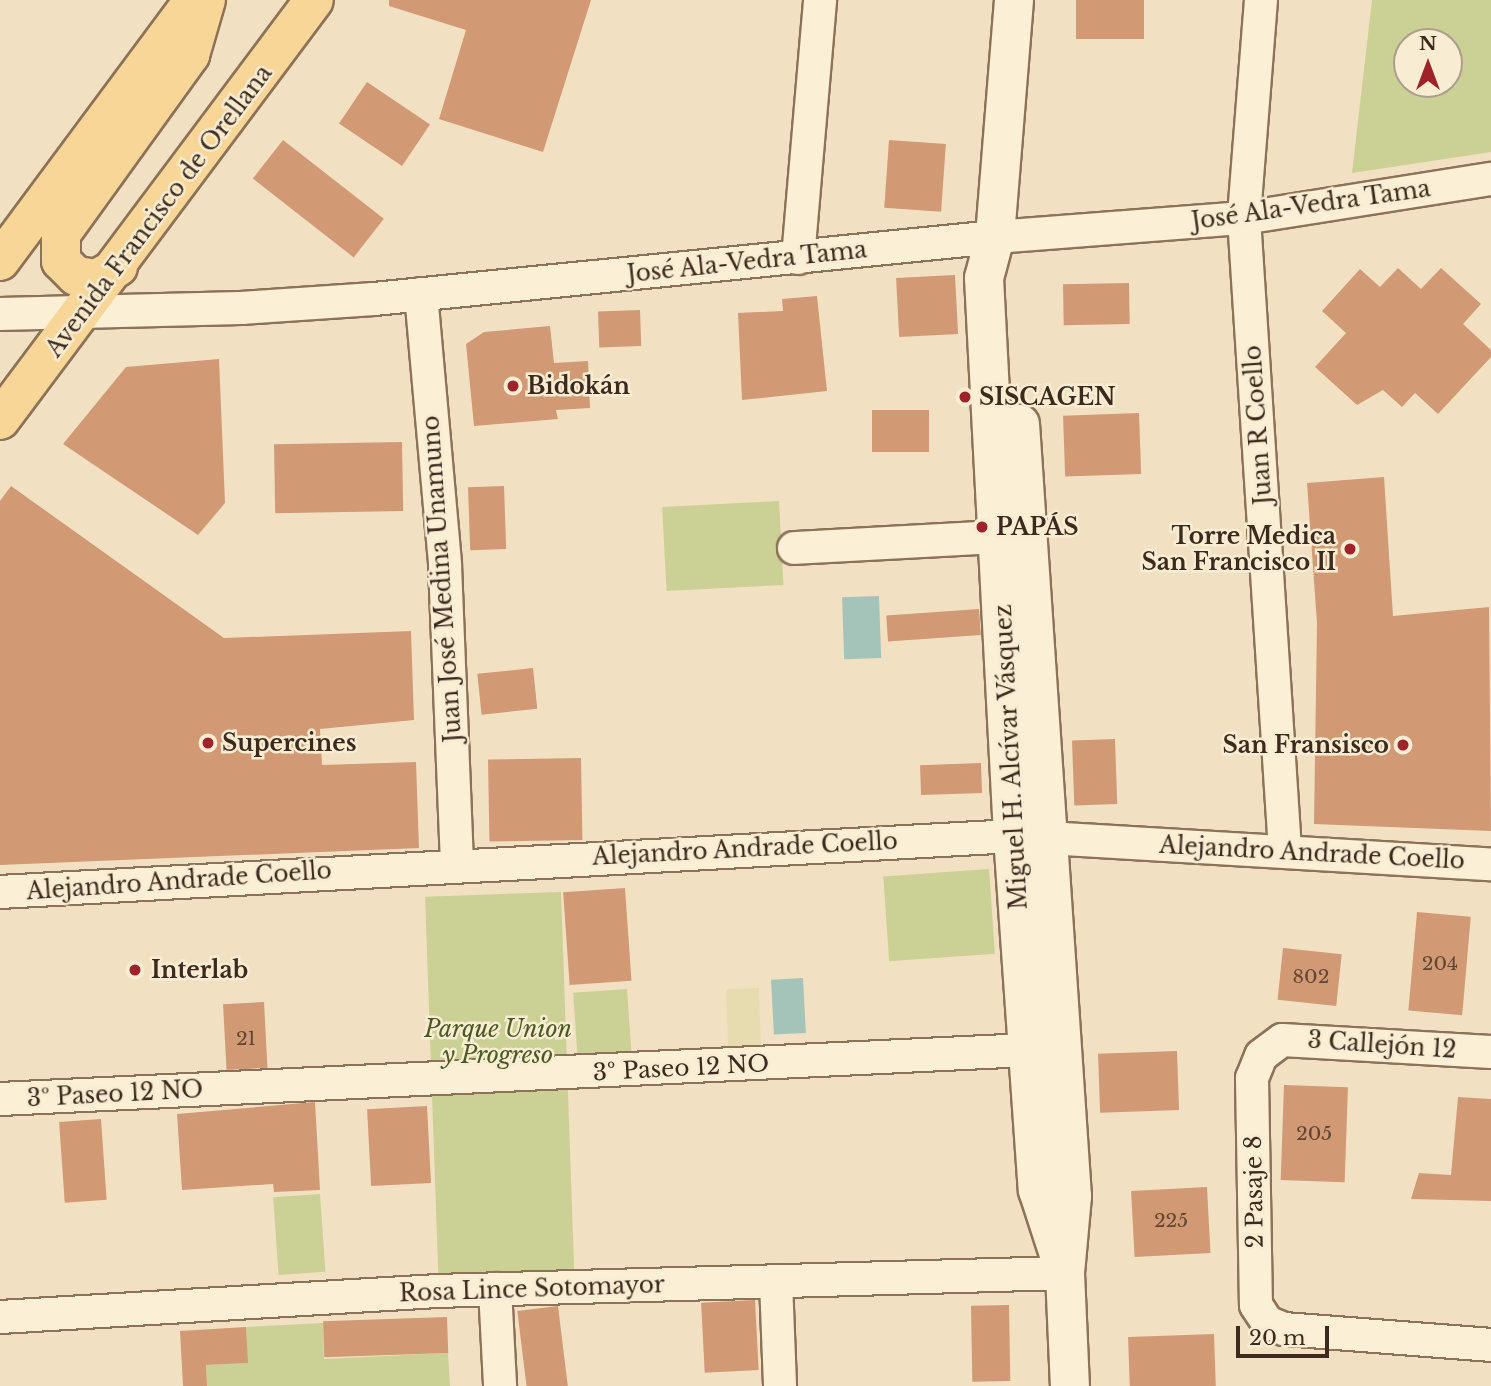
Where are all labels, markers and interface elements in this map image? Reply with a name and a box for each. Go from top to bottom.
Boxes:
north arrow [1393,28,1463,98]
text: N [1419,32,1437,55]
street label: Avenida Francisco de Orellana [40,60,278,362]
street label: José Ala-Vedra Tama [1189,174,1433,236]
street label: José Ala-Vedra Tama [625,236,869,288]
street label: Juan R Coello [1239,344,1277,506]
place label: Bidokán [527,372,630,400]
marker: Bidokán [505,378,521,394]
place label: SISCAGEN [979,383,1116,411]
marker: SISCAGEN [957,389,973,405]
street label: Juan José Medina Unamuno [417,415,467,743]
place label: PAPÁS [996,513,1078,541]
marker: PAPÁS [974,519,990,535]
place label: Torre Medica San Francisco II [1141,522,1336,576]
marker: Torre Medica San Francisco II [1342,541,1358,557]
street label: Miguel H. Alcívar Vásquez [989,602,1033,912]
place label: Supercines [222,729,356,757]
place label: San Fransisco [1223,731,1389,759]
marker: Supercines [200,735,216,751]
marker: San Fransisco [1395,737,1411,753]
street label: Alejandro Andrade Coello [591,827,899,871]
street label: Alejandro Andrade Coello [1158,831,1466,875]
street label: Alejandro Andrade Coello [25,857,333,905]
house number: 204 [1422,953,1458,975]
place label: Interlab [151,956,248,984]
marker: Interlab [125,960,145,980]
house number: 802 [1293,966,1329,988]
park label: Parque Union y Progreso [424,1015,572,1069]
street label: 3 Callejón 12 [1307,1026,1457,1064]
house number: 21 [236,1028,256,1050]
street label: 3º Paseo 12 NO [592,1050,770,1086]
street label: 3º Paseo 12 NO [26,1076,204,1112]
house number: 205 [1296,1123,1332,1145]
street label: 2 Pasaje 8 [1239,1135,1269,1249]
house number: 225 [1154,1210,1188,1232]
street label: Rosa Lince Sotomayor [399,1271,665,1307]
scale bar [1239,1312,1332,1356]
text: 20 m [1249,1325,1306,1351]

